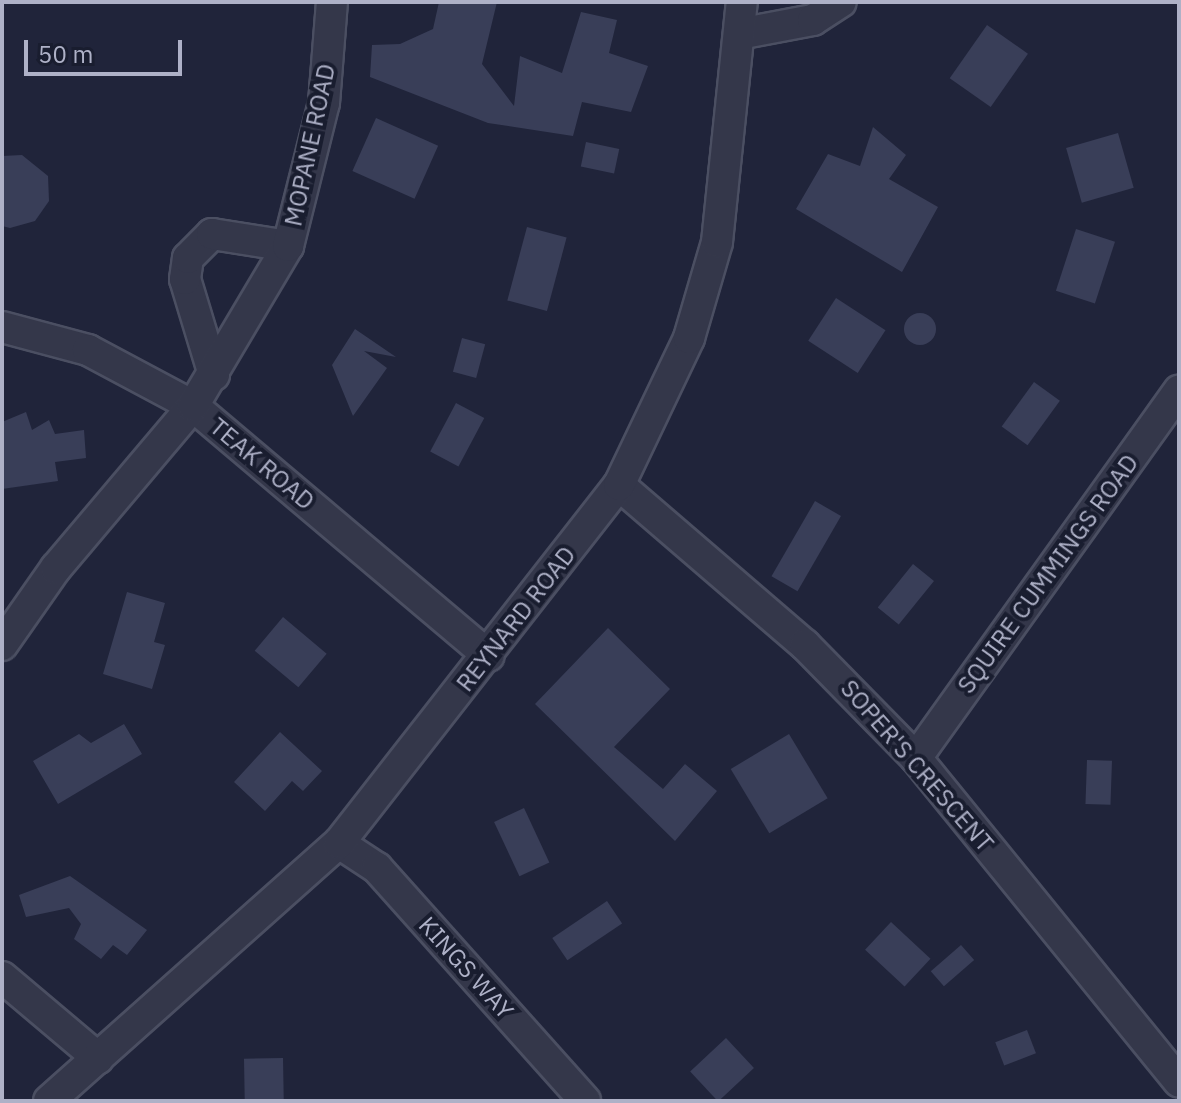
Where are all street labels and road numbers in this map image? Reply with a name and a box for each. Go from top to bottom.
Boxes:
street label: MOPANE ROAD [279,61,341,229]
street label: TEAK ROAD [204,412,320,516]
street label: SQUIRE CUMMINGS ROAD [952,449,1144,699]
street label: REYNARD ROAD [451,541,581,697]
street label: SOPER'S CRESCENT [835,674,999,858]
street label: KINGS WAY [413,911,519,1025]

